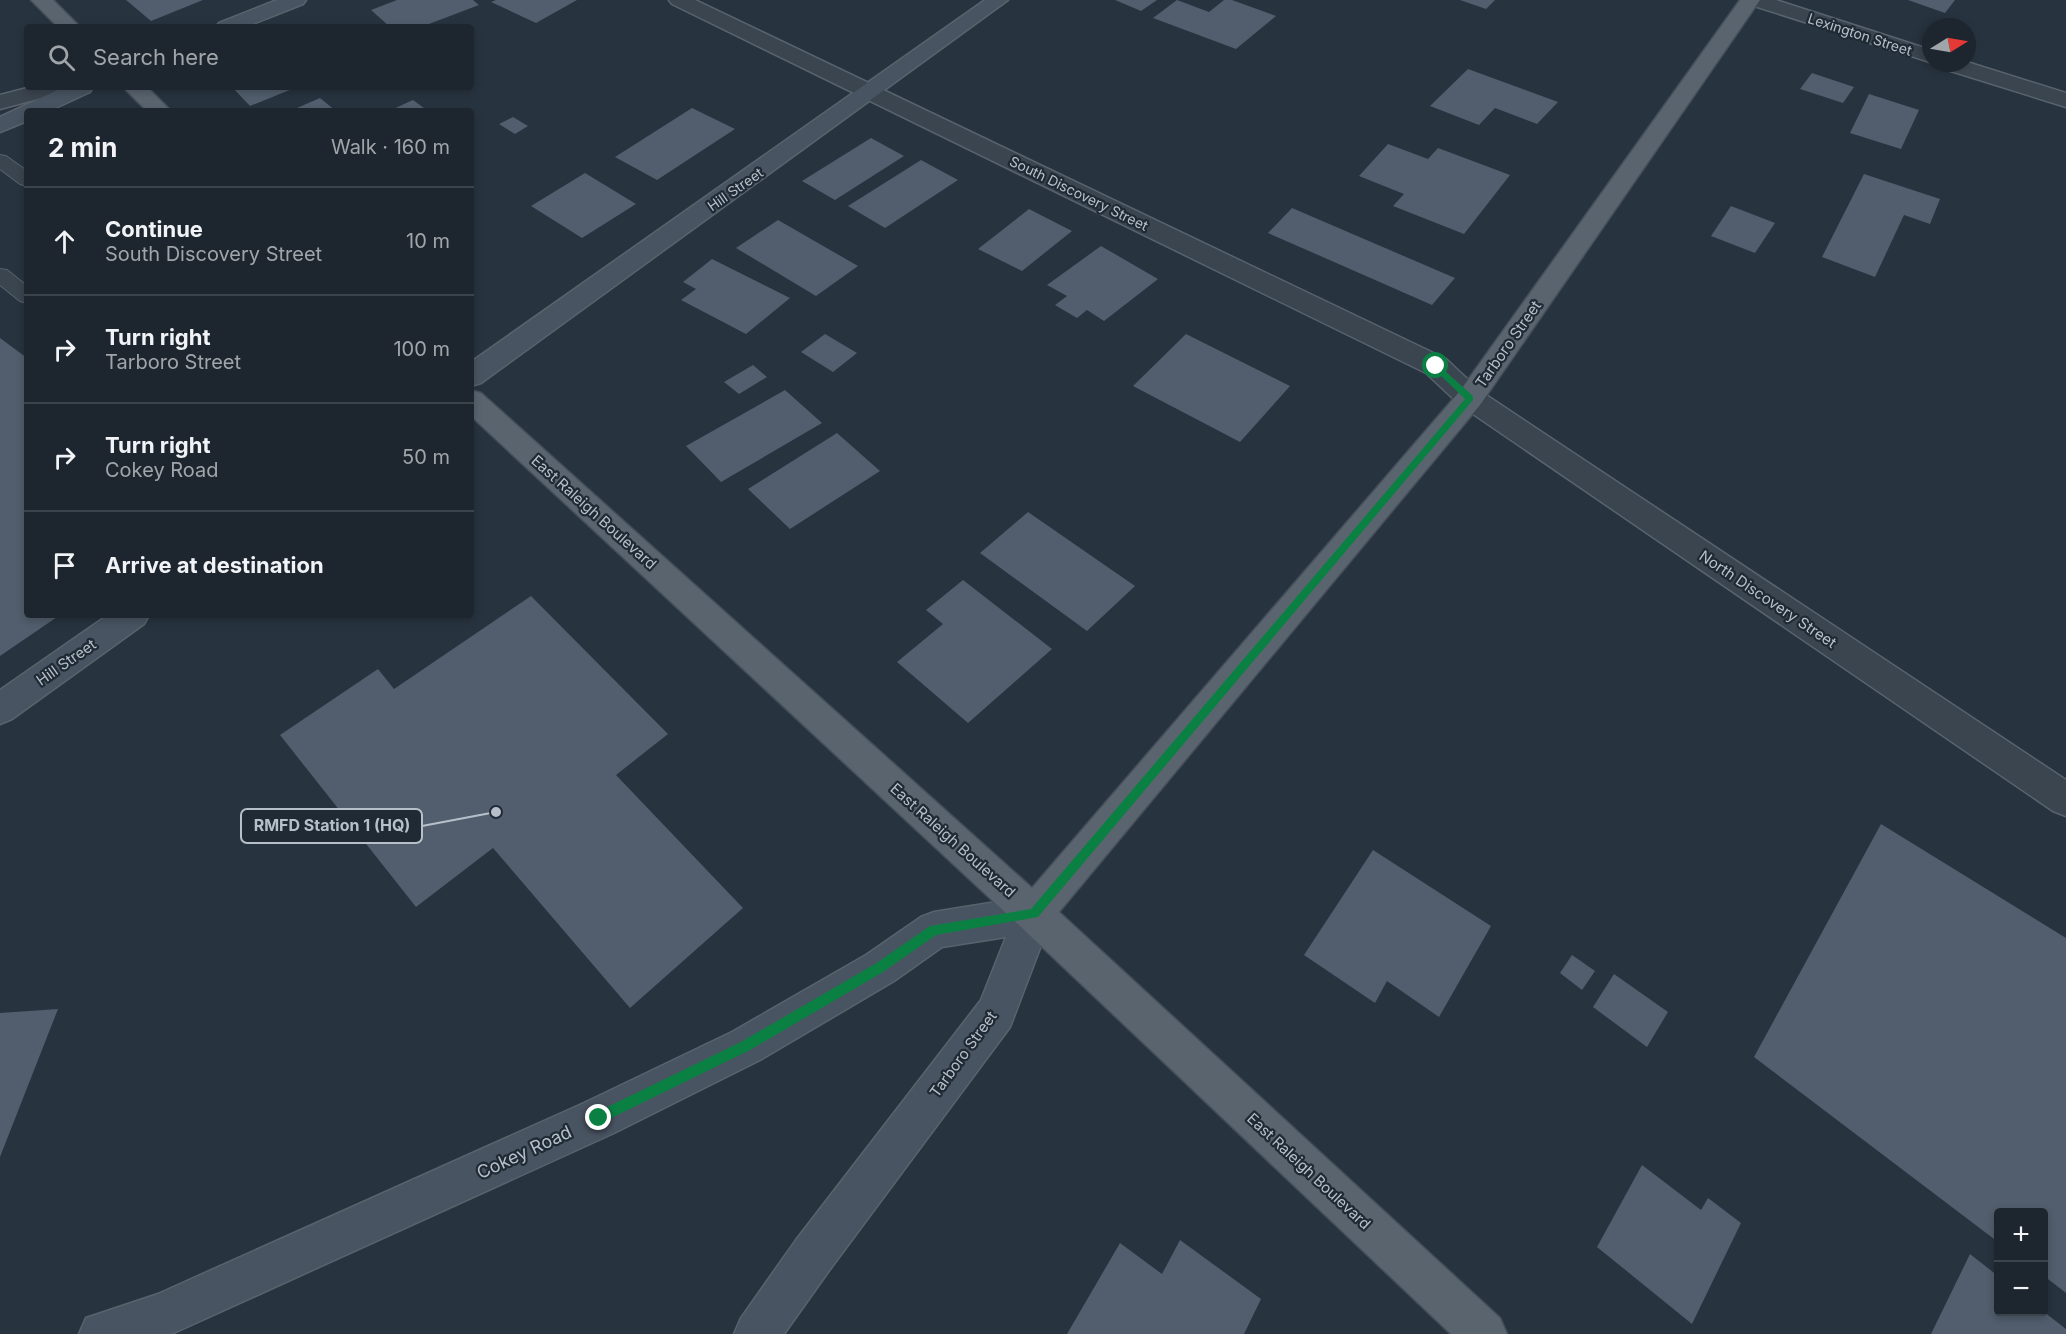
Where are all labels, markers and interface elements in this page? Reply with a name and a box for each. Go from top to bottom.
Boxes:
street label: Lexington Street [1806,9,1914,59]
north arrow [1922,18,1976,72]
search box [24,24,474,90]
icon: search [45,41,78,74]
text: Search here [93,44,219,70]
text: 2 min [48,132,118,163]
text: Walk · 160 m [331,135,450,159]
street label: South Discovery Street [1007,152,1151,234]
street label: Hill Street [704,163,766,214]
text: Continue [105,216,203,242]
icon: ahead [48,225,81,258]
text: 10 m [406,229,450,253]
text: South Discovery Street [105,242,322,266]
street label: Tarboro Street [1471,297,1545,391]
text: Turn right [105,324,211,350]
icon: right [48,333,81,366]
text: 100 m [393,337,450,361]
text: Tarboro Street [105,350,241,374]
route start [1422,352,1448,378]
text: Turn right [105,432,211,458]
icon: right [48,441,81,474]
text: 50 m [402,445,450,469]
street label: East Raleigh Boulevard [527,451,661,573]
text: Cokey Road [105,458,219,482]
street label: North Discovery Street [1696,546,1840,652]
icon: arrive [48,549,81,582]
text: Arrive at destination [105,552,324,578]
street label: Hill Street [32,634,100,689]
street label: East Raleigh Boulevard [886,779,1020,901]
callout: RMFD Station 1 (HQ) [241,809,422,843]
text: RMFD Station 1 (HQ) [254,815,410,835]
street label: Tarboro Street [925,1007,1001,1101]
route end [585,1104,611,1130]
street label: East Raleigh Boulevard [1243,1109,1375,1233]
street label: Cokey Road [473,1121,575,1183]
map controls [1994,1208,2048,1316]
button: + [1994,1208,2048,1262]
button: − [1994,1262,2048,1316]

